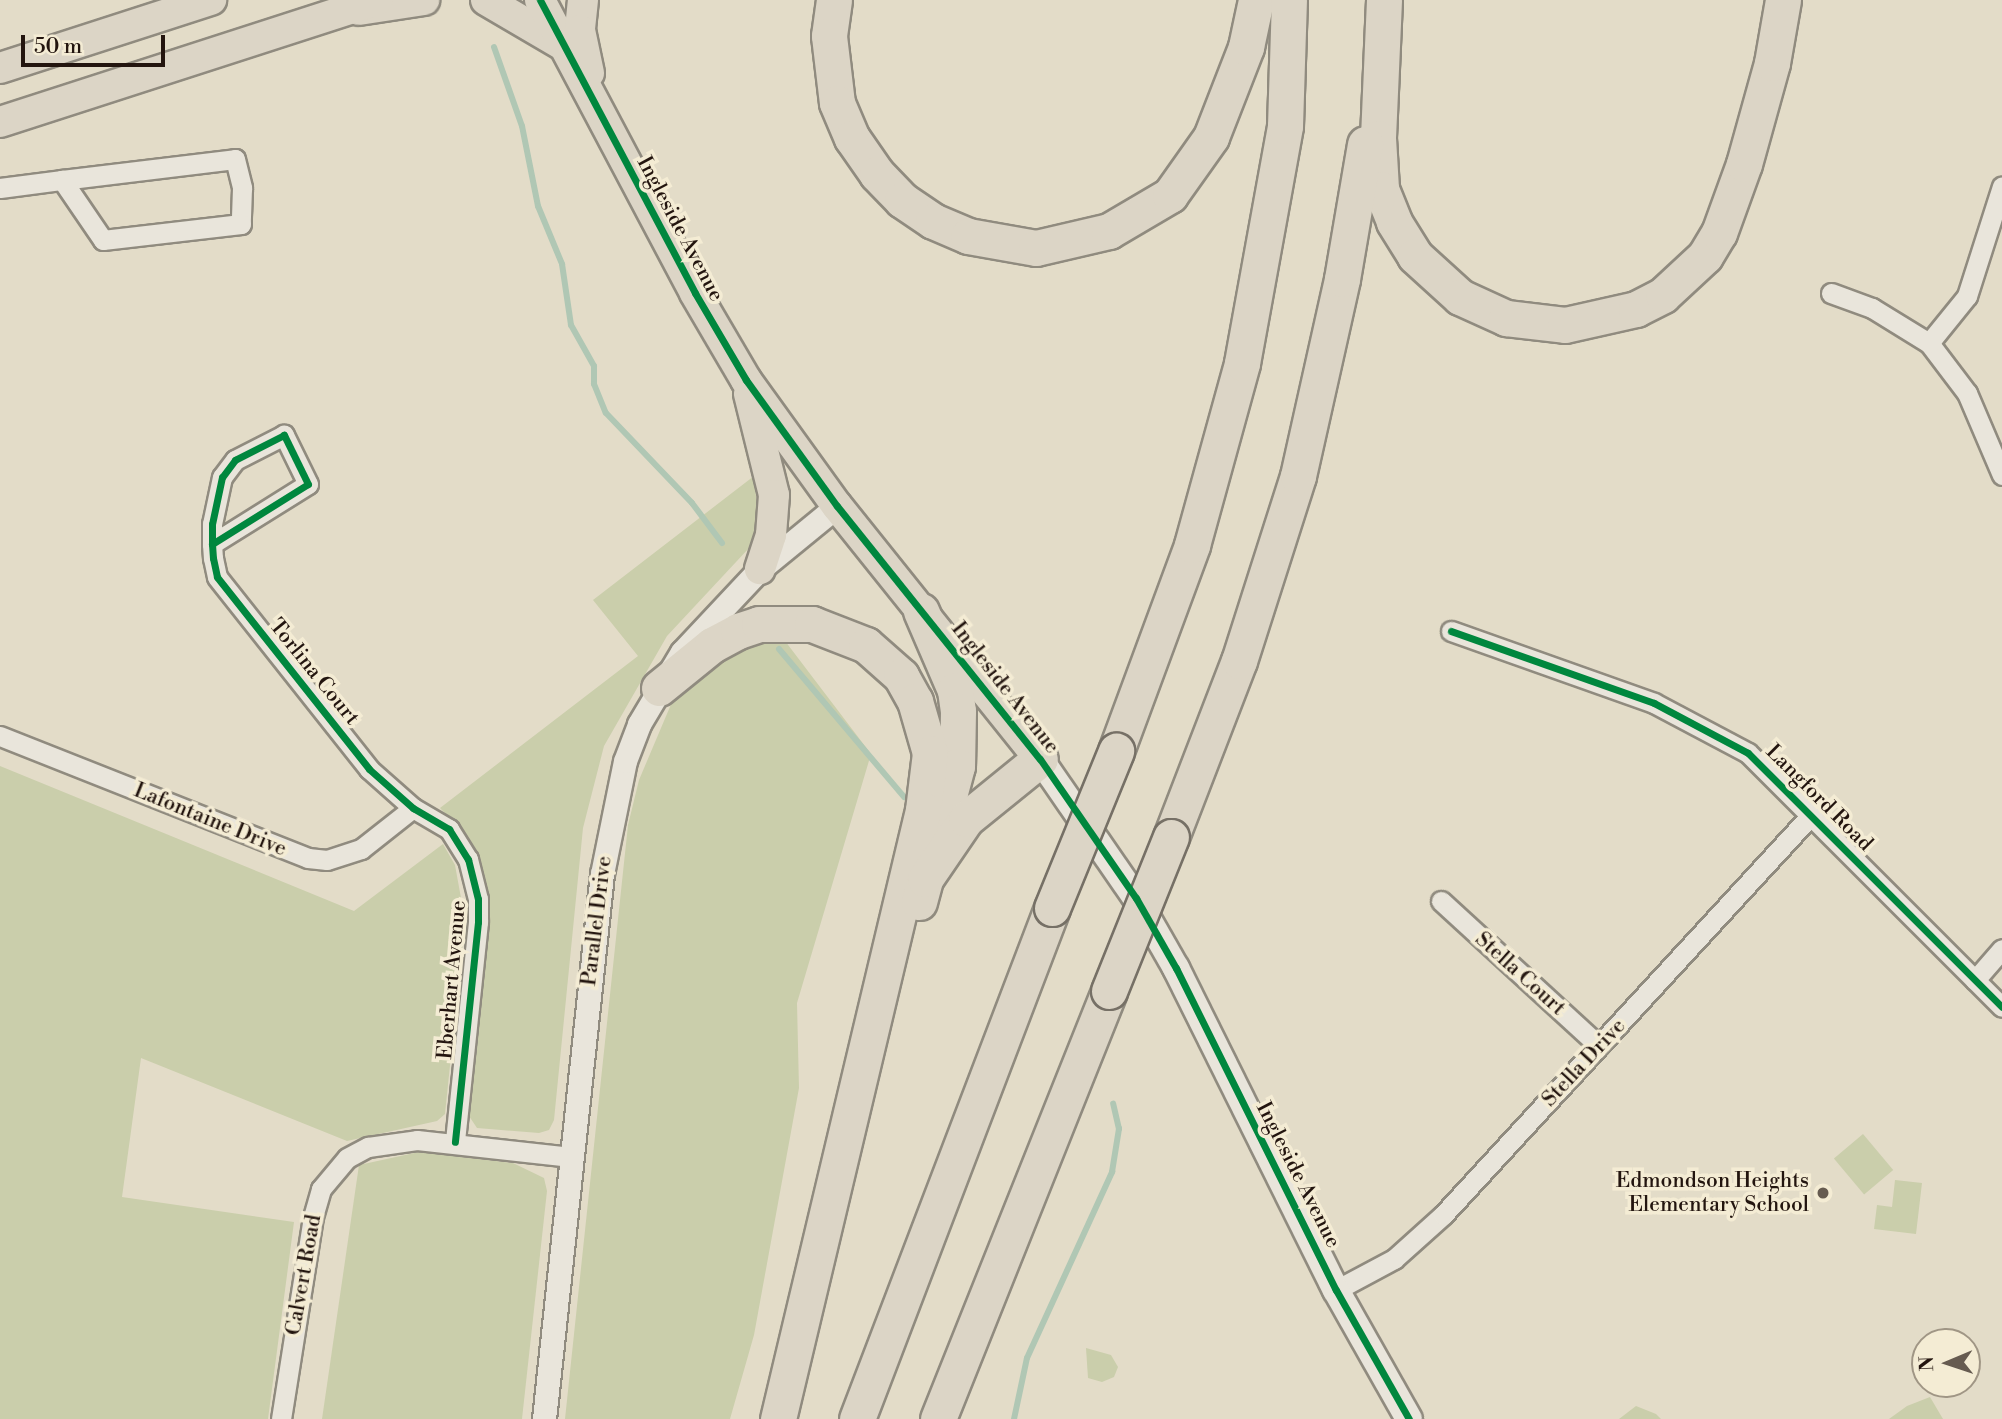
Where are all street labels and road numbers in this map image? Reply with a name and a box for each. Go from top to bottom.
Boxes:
street label: Ingleside Avenue [631,152,729,306]
street label: Torlina Court [264,614,364,730]
street label: Ingleside Avenue [946,617,1064,759]
street label: Langford Road [1760,739,1878,857]
street label: Lafontaine Drive [130,778,290,862]
street label: Parallel Drive [577,855,617,987]
street label: Eberhart Avenue [432,899,472,1061]
street label: Stella Court [1470,927,1570,1021]
street label: Stella Drive [1537,1014,1631,1112]
street label: Ingleside Avenue [1250,1098,1346,1252]
street label: Calvert Road [281,1213,327,1337]

